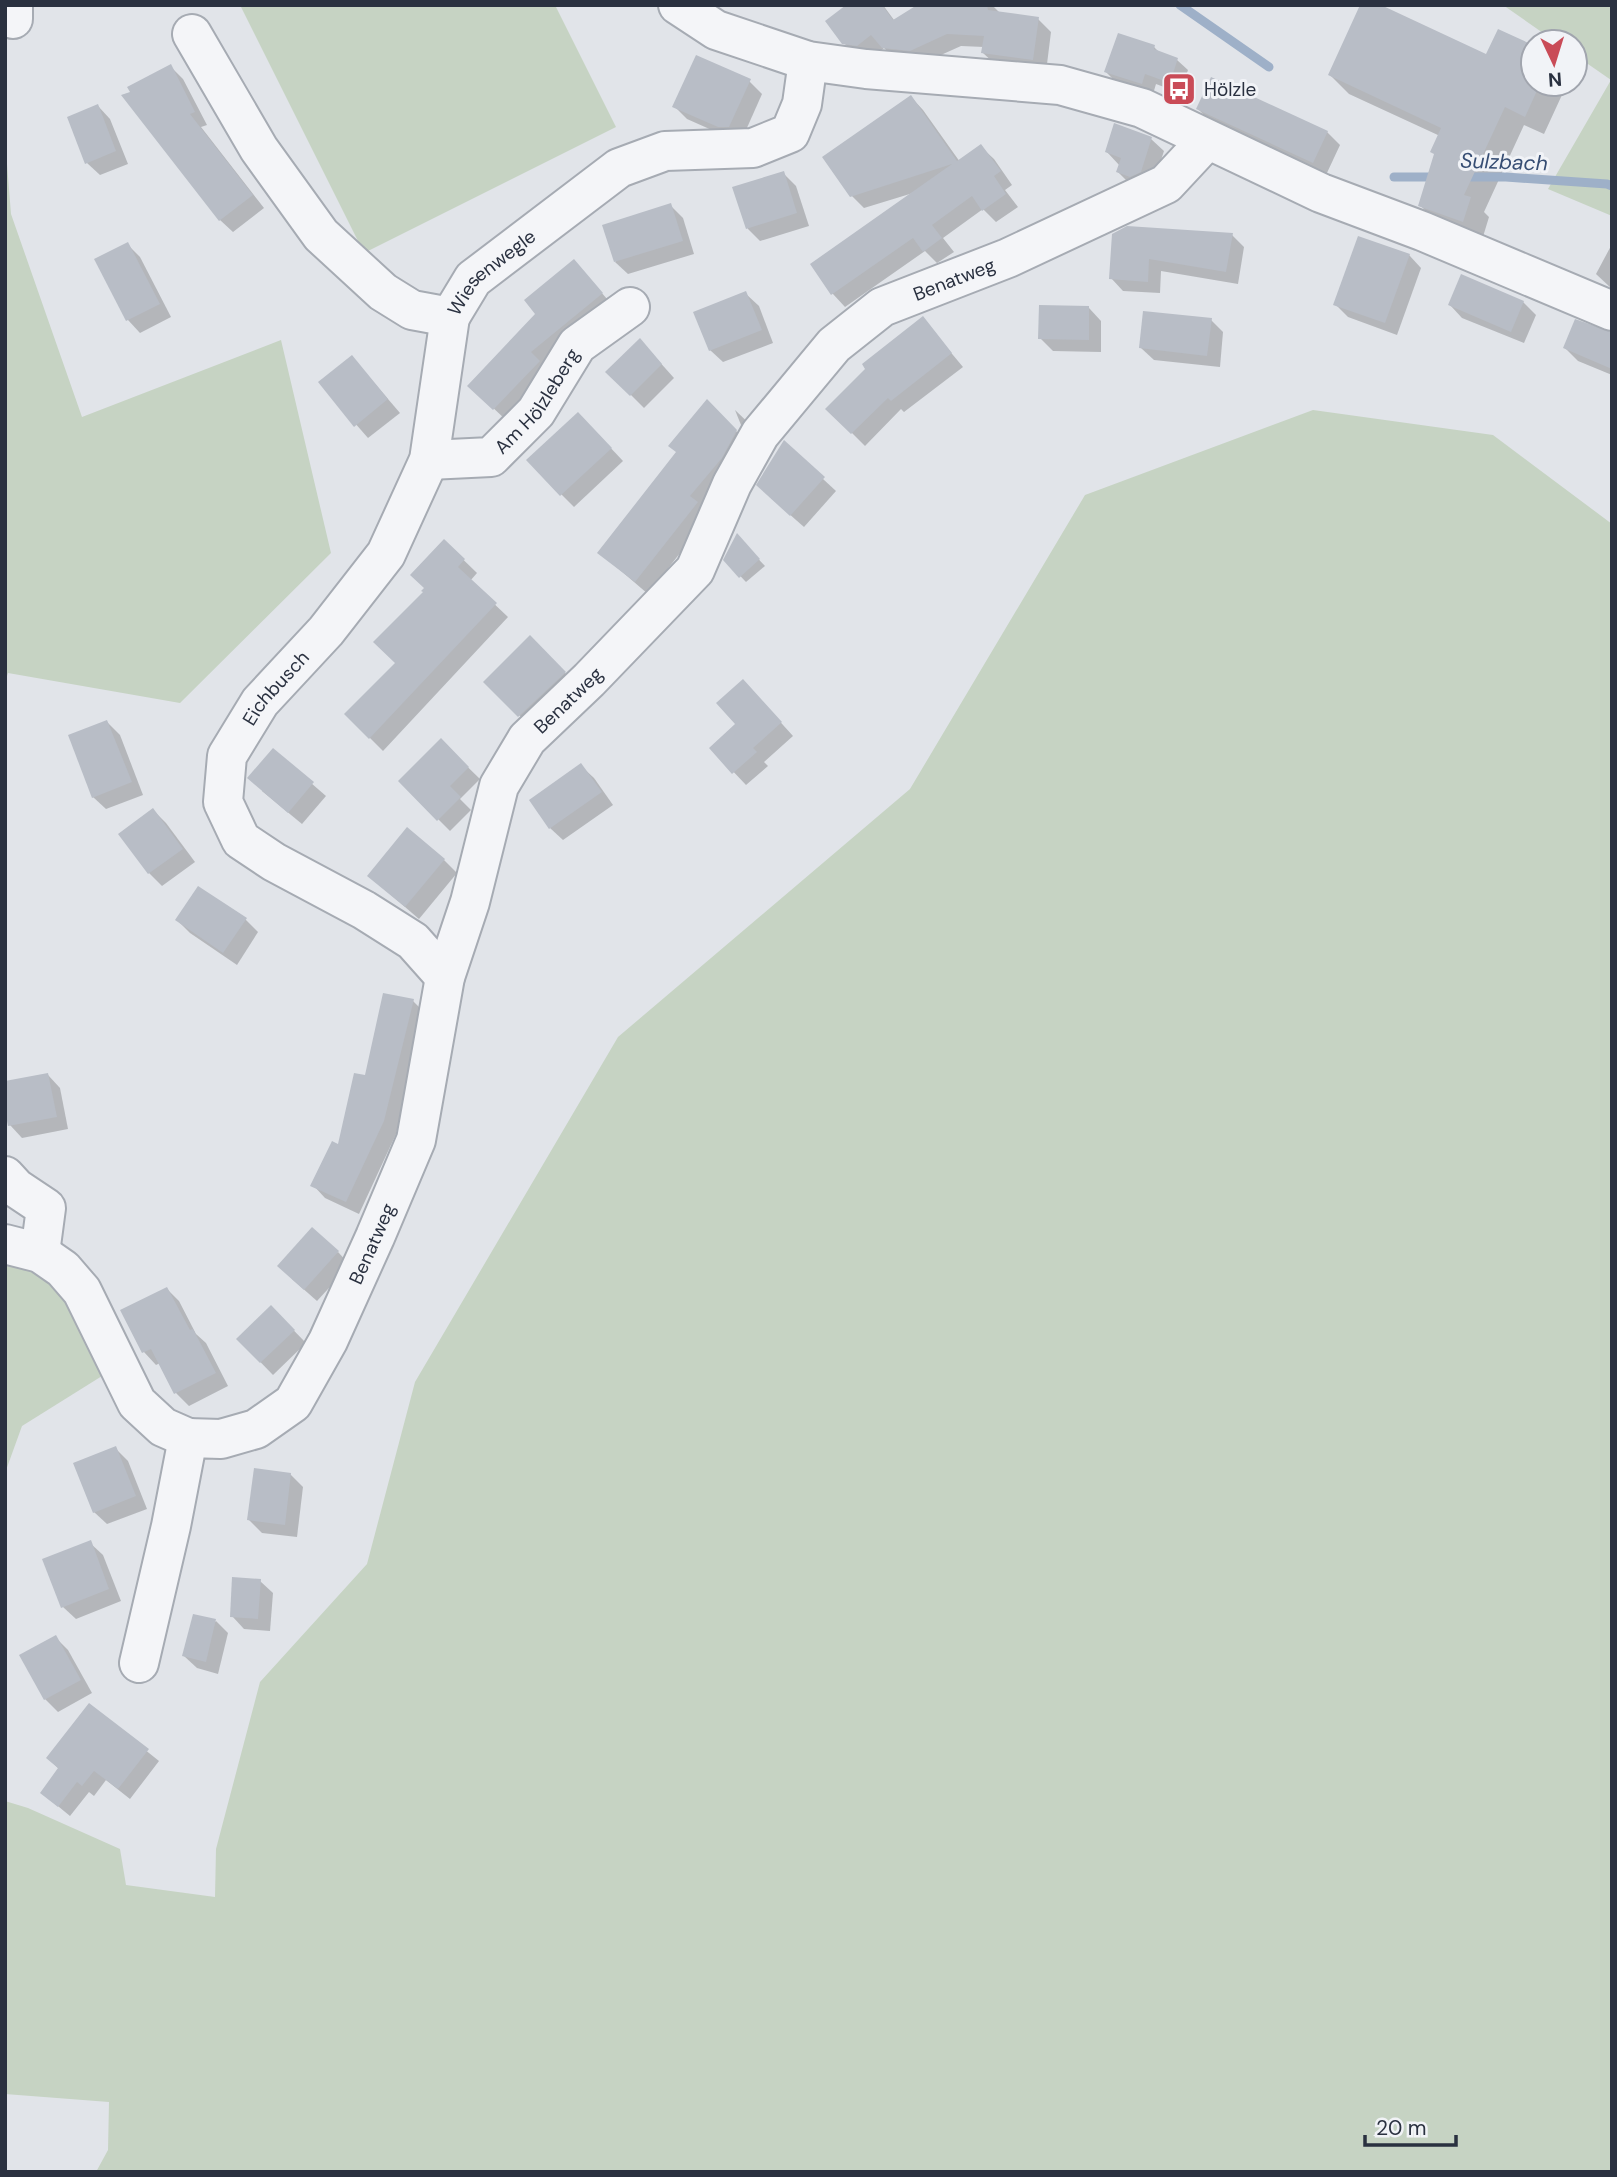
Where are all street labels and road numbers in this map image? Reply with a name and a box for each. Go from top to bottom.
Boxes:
street label: Wiesenwegle [442,224,541,320]
street label: Benatweg [910,252,999,307]
street label: Am Hölzleberg [489,343,585,460]
street label: Eichbusch [237,645,315,730]
street label: Benatweg [528,661,608,739]
street label: Benatweg [343,1199,401,1288]

